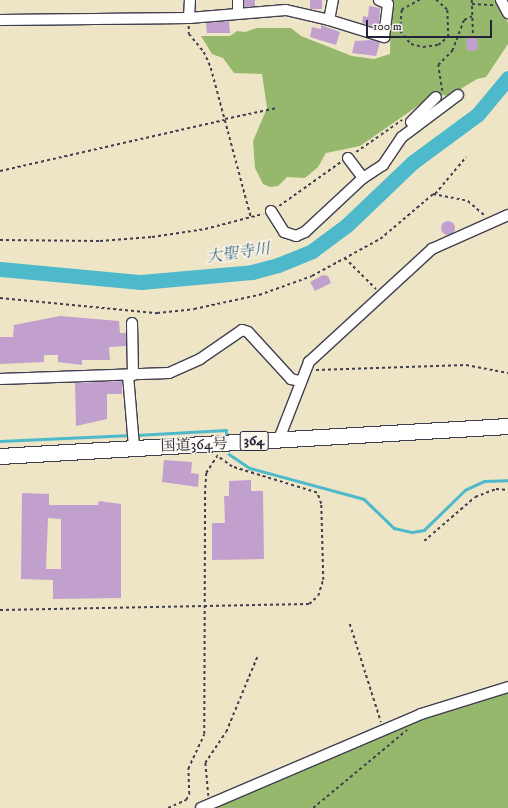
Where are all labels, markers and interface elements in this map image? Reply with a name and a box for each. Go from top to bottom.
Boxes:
scale bar [368,12,494,38]
text: 100 m [373,19,402,34]
water label: 大聖寺川 [205,239,271,267]
road number: 364 [239,429,269,453]
street label: 国道364号 [160,435,228,455]

